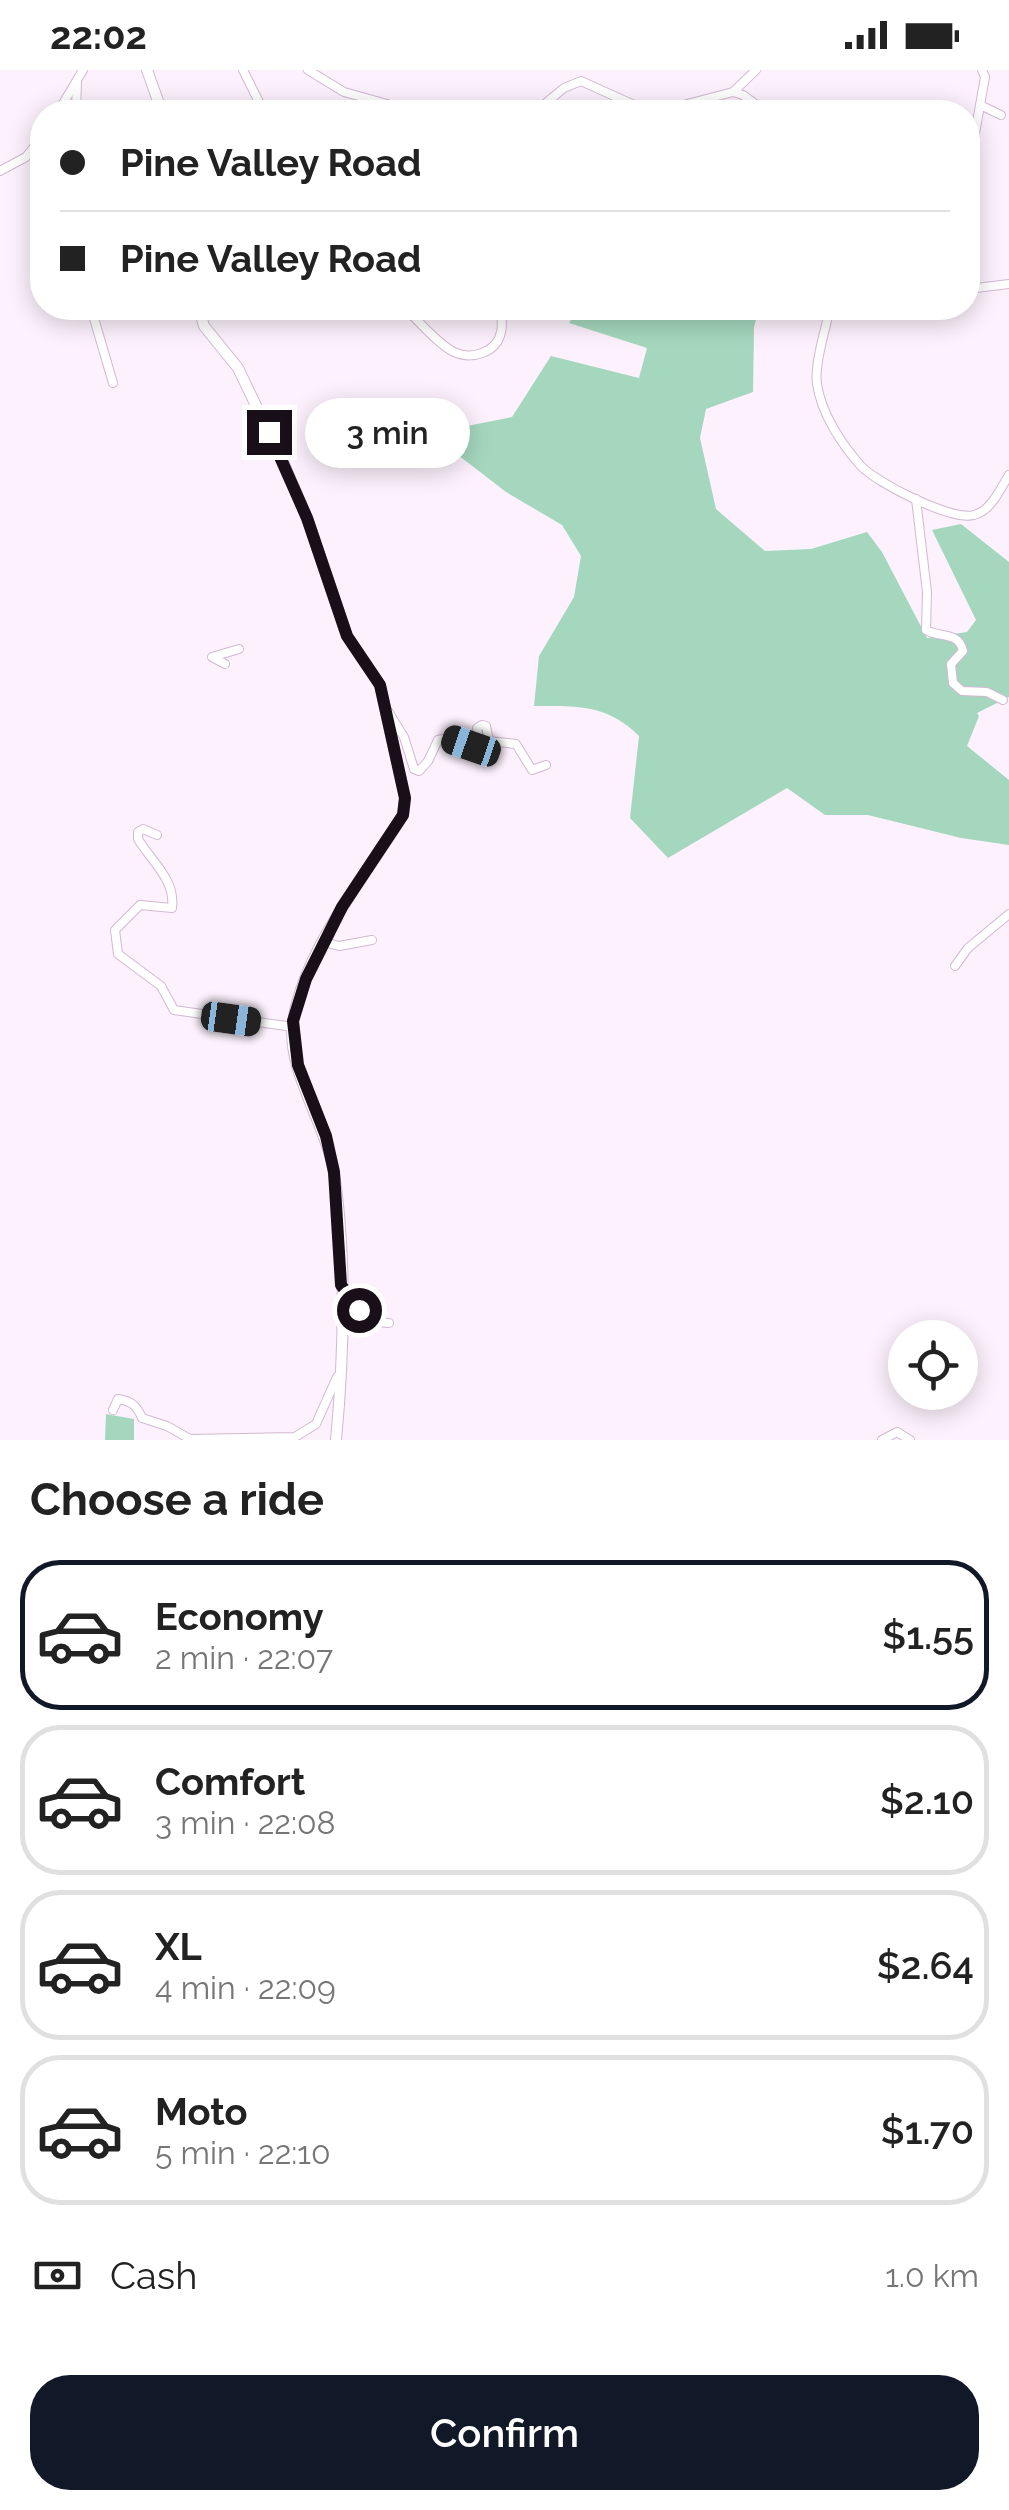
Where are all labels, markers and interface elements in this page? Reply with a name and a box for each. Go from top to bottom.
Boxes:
text: 22:02 [50,13,147,58]
text: Pine Valley Road [120,140,421,185]
text: Pine Valley Road [120,236,421,281]
callout: 3 min [304,397,469,467]
route end [247,410,292,455]
text: 3 min [347,414,428,451]
car [438,722,504,770]
car [199,1000,263,1038]
route start [337,1288,382,1333]
map controls [888,1320,978,1410]
button: locate [888,1320,978,1410]
text: Choose a ride [30,1473,324,1526]
icon: car [35,1590,125,1680]
text: Economy [155,1594,324,1639]
text: $1.55 [882,1613,974,1658]
text: 2 min · 22:07 [155,1639,333,1676]
icon: car [35,1755,125,1845]
text: Comfort [155,1759,305,1804]
text: $2.10 [880,1778,974,1823]
text: 3 min · 22:08 [155,1804,336,1841]
icon: car [35,1920,125,2010]
text: XL [155,1924,202,1969]
text: $2.64 [877,1943,974,1988]
text: 4 min · 22:09 [155,1969,336,2006]
icon: car [35,2085,125,2175]
text: Moto [155,2089,248,2134]
text: $1.70 [881,2108,974,2153]
text: 5 min · 22:10 [155,2134,331,2171]
icon: cash [30,2248,85,2303]
text: Cash [110,2253,197,2298]
text: 1.0 km [885,2257,979,2294]
button: Confirm [30,2375,979,2490]

